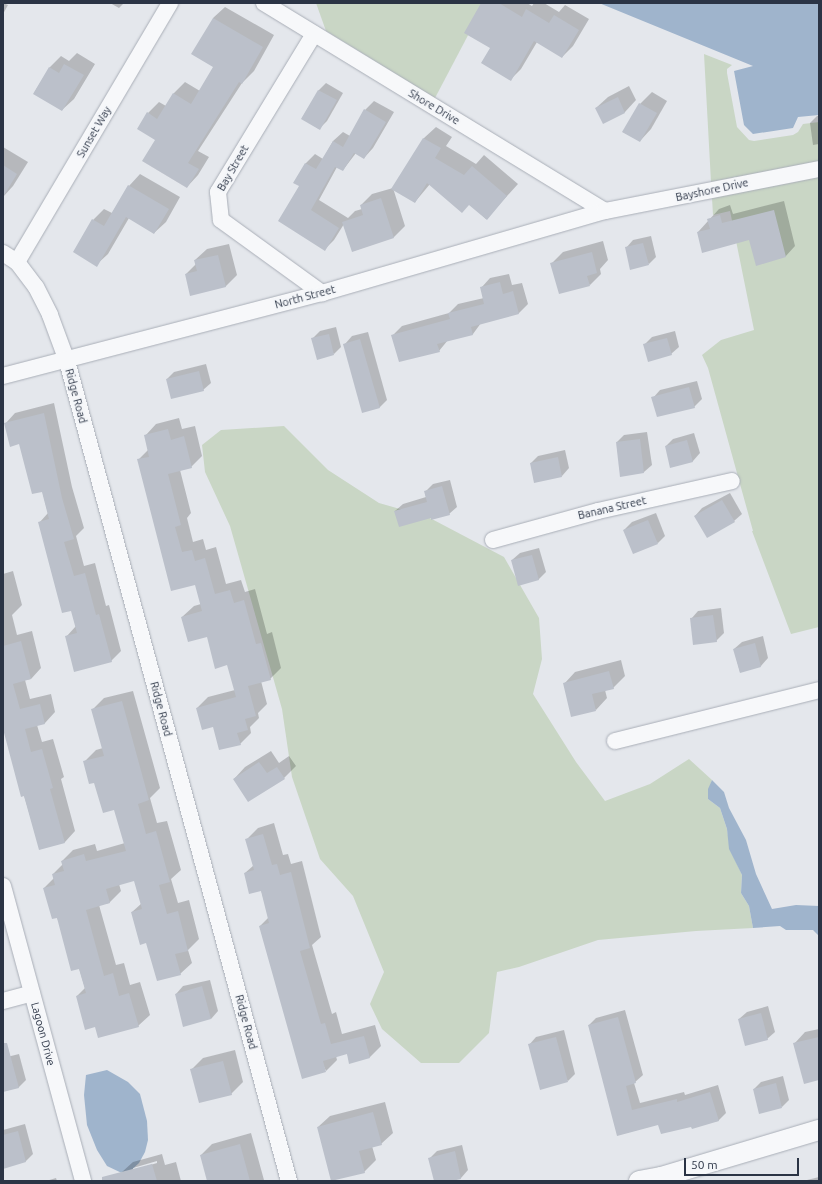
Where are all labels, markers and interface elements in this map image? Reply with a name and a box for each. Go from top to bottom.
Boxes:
street label: Shore Drive [406,87,462,127]
street label: Sunset Way [74,104,114,160]
street label: Bay Street [214,143,252,193]
street label: Bayshore Drive [674,176,750,204]
street label: North Street [273,283,337,311]
street label: Ridge Road [62,367,90,425]
street label: Banana Street [577,494,647,522]
street label: Ridge Road [147,680,175,738]
street label: Ridge Road [232,993,260,1051]
street label: Lagoon Drive [28,1001,58,1067]
scale bar [686,1150,801,1176]
text: 50 m [691,1158,718,1171]

